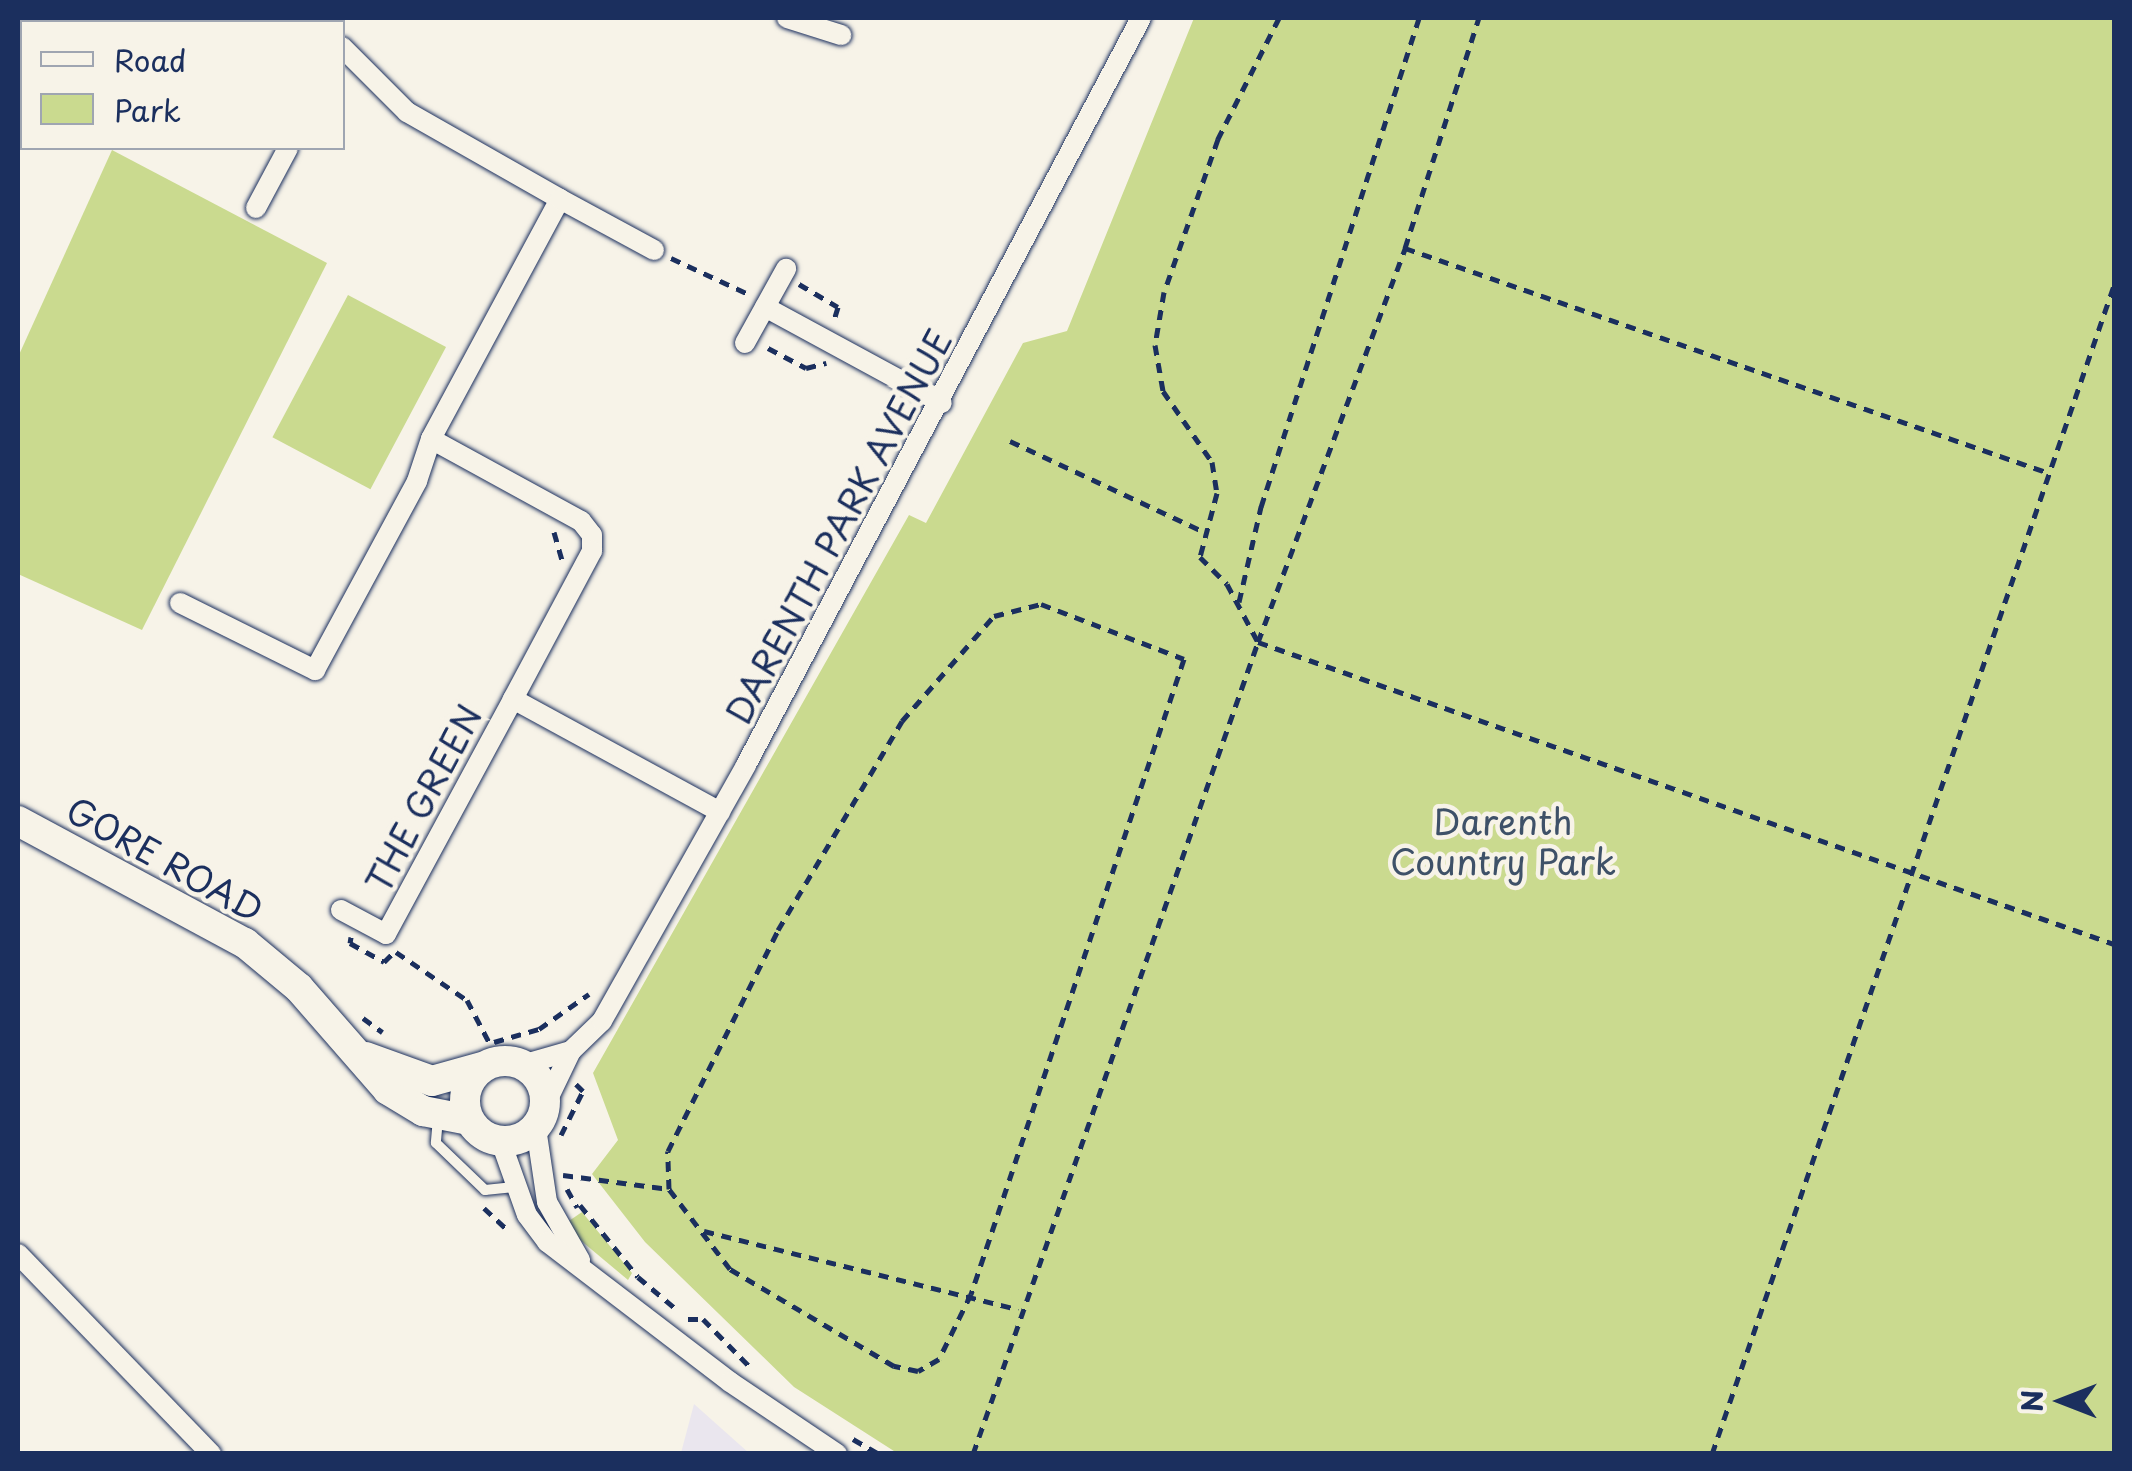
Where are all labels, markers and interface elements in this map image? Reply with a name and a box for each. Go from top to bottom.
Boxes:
legend [20,20,345,150]
text: Road [114,37,187,82]
text: Park [114,87,181,132]
street label: DARENTH PARK AVENUE [716,321,960,731]
street label: THE GREEN [355,696,491,900]
street label: GORE ROAD [58,787,272,931]
park label: Darenth Country Park [1389,800,1617,882]
north arrow [2012,1351,2112,1451]
text: N [2010,1390,2053,1412]

